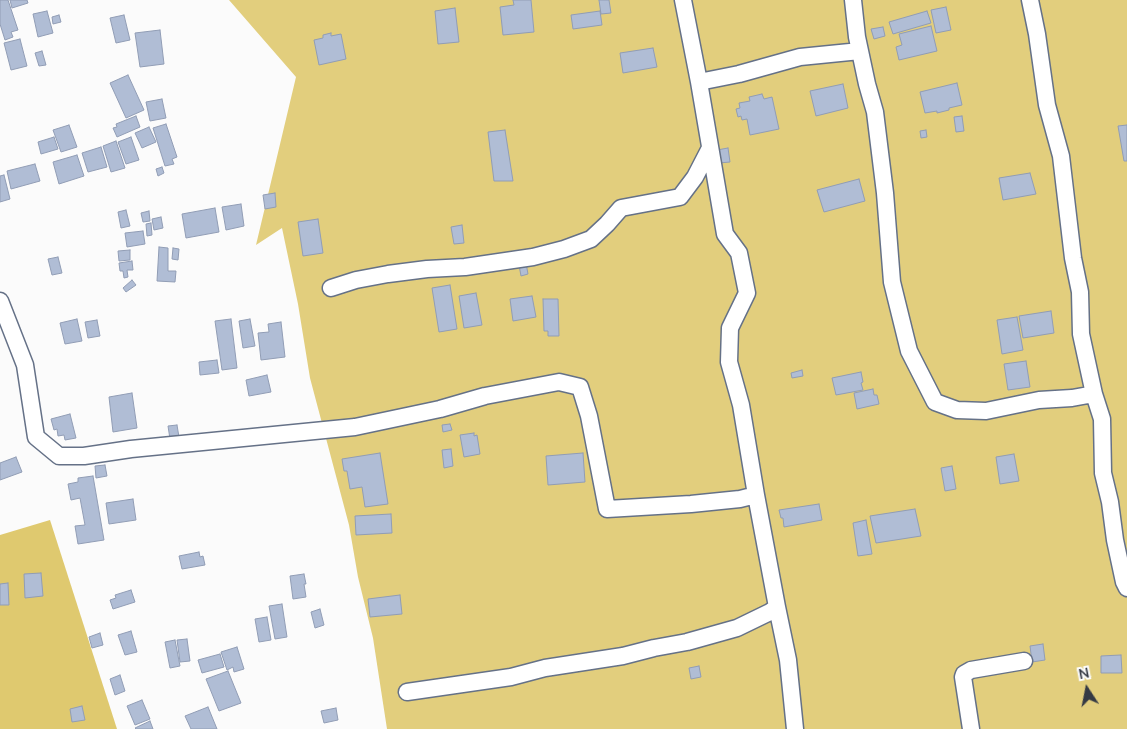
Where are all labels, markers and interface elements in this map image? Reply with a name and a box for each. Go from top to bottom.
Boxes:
text: N [1077,663,1091,684]
north arrow [1062,664,1112,714]

